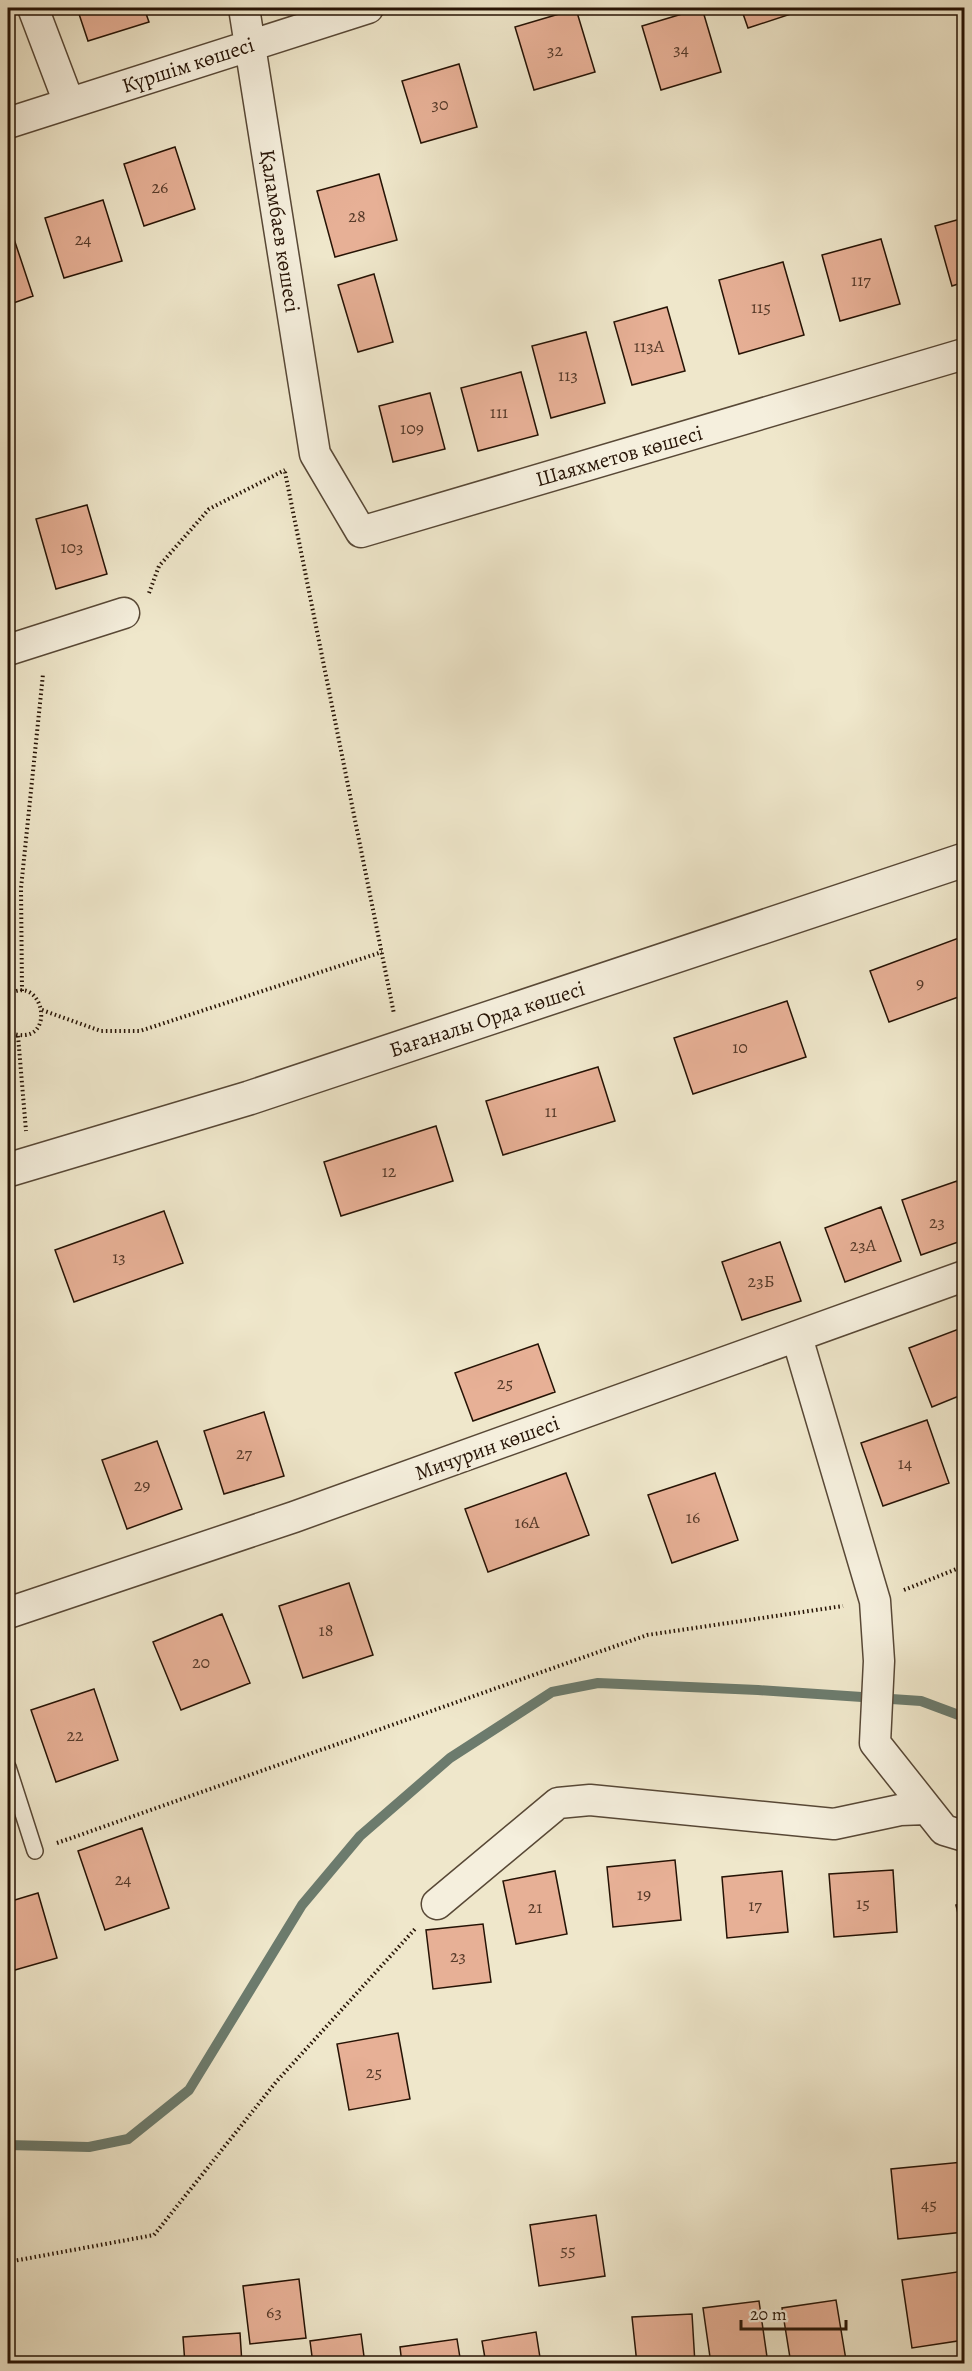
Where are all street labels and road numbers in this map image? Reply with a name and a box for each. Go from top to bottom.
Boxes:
street label: Күршім көшесі [118,30,258,100]
street label: Қаламбаев көшесі [253,147,307,315]
street label: Шаяхметов көшесі [532,419,706,493]
street label: Бағаналы Орда көшесі [386,974,588,1064]
street label: Мичурин көшесі [411,1409,563,1487]

